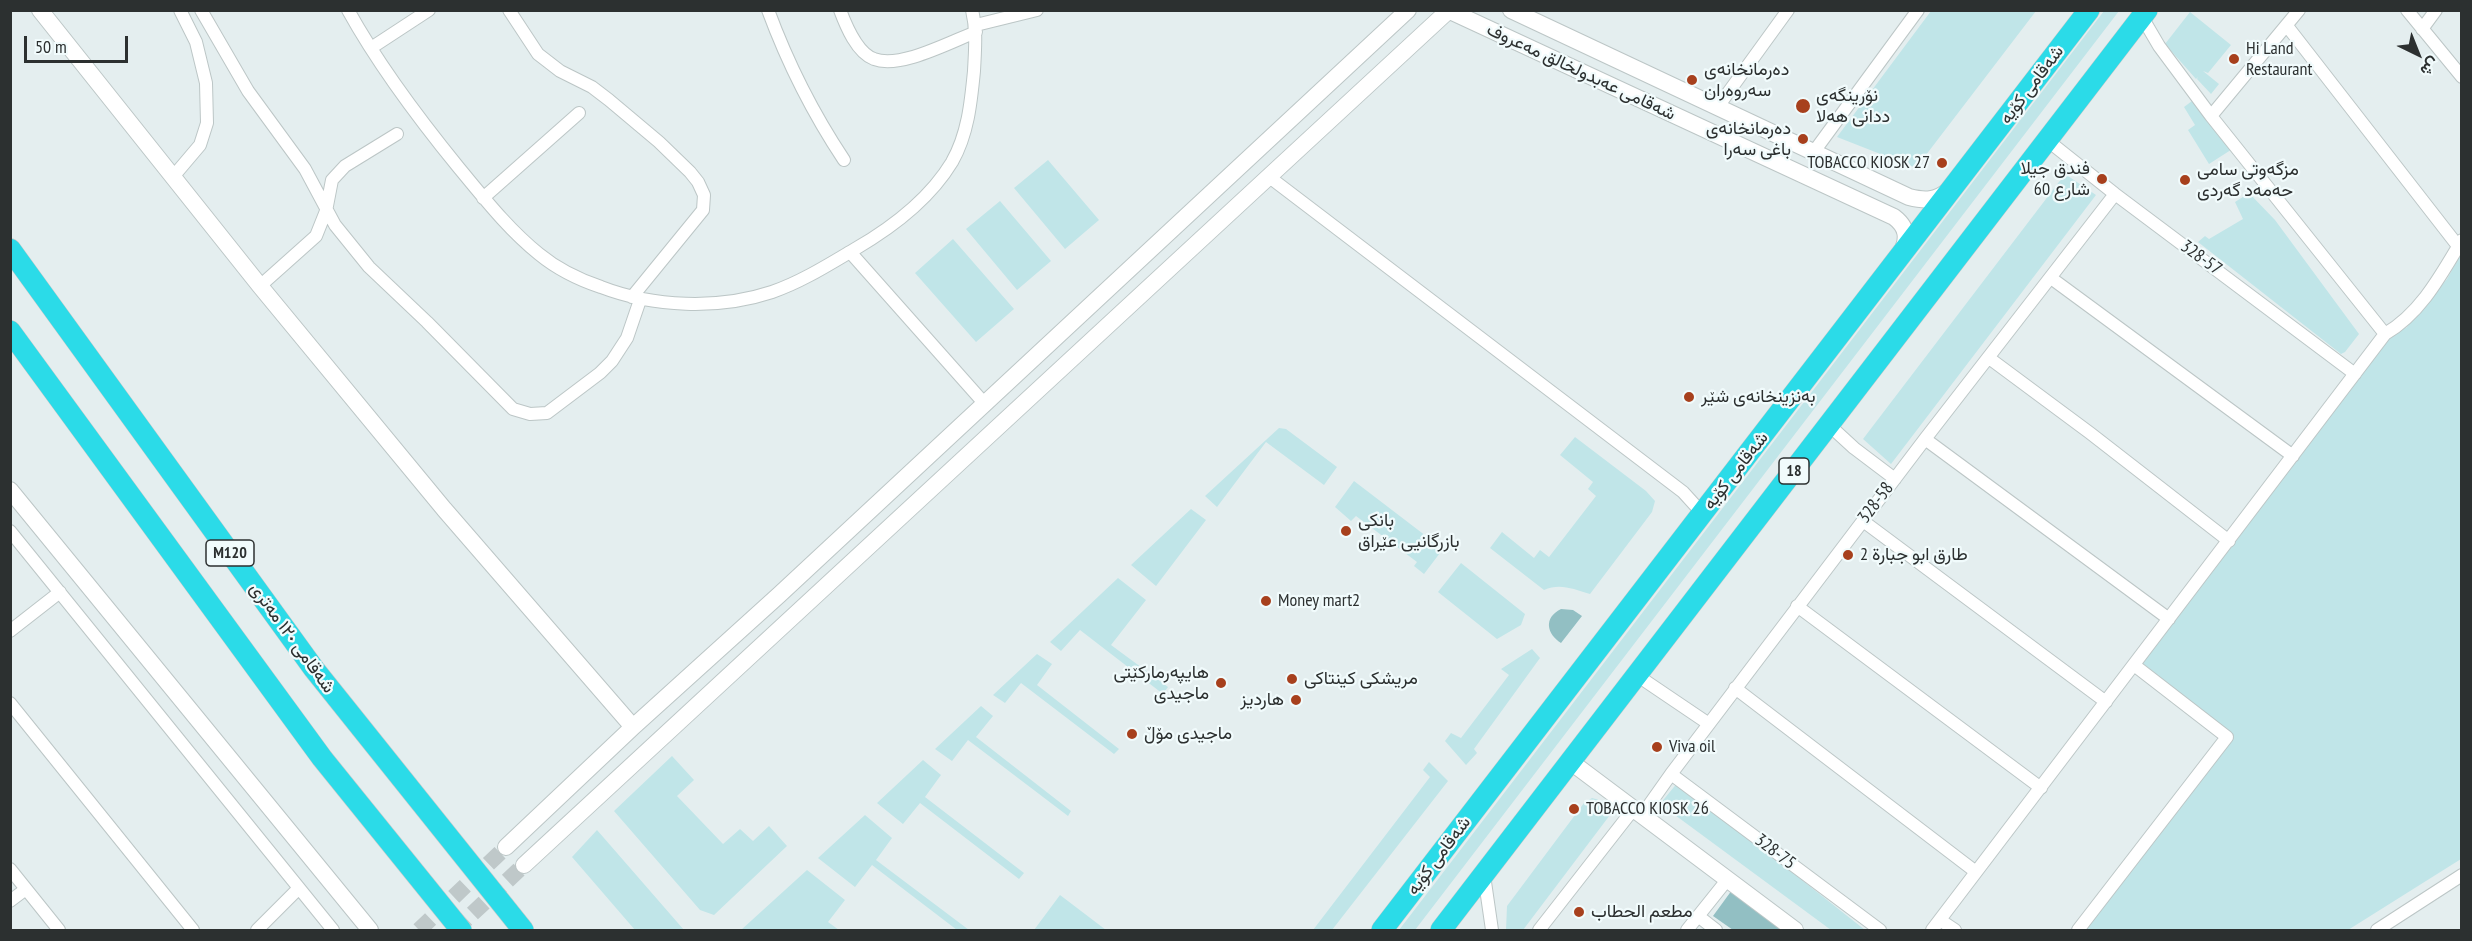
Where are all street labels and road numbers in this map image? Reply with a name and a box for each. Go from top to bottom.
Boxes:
street label: شەقامی عەبدولخالق مەعروف [1483,19,1679,125]
street label: شەقامی کۆیە [1995,41,2069,129]
street label: 328-57 [2176,236,2226,280]
street label: شەقامی کۆیە [1699,428,1773,514]
road number: 18 [1779,458,1809,484]
street label: 328-58 [1854,478,1898,528]
road number: M120 [206,540,254,566]
street label: شەقامی ١٢٠ مەتری [245,579,339,697]
street label: شەقامی کۆیە [1402,812,1476,900]
street label: 328-75 [1750,830,1800,874]

